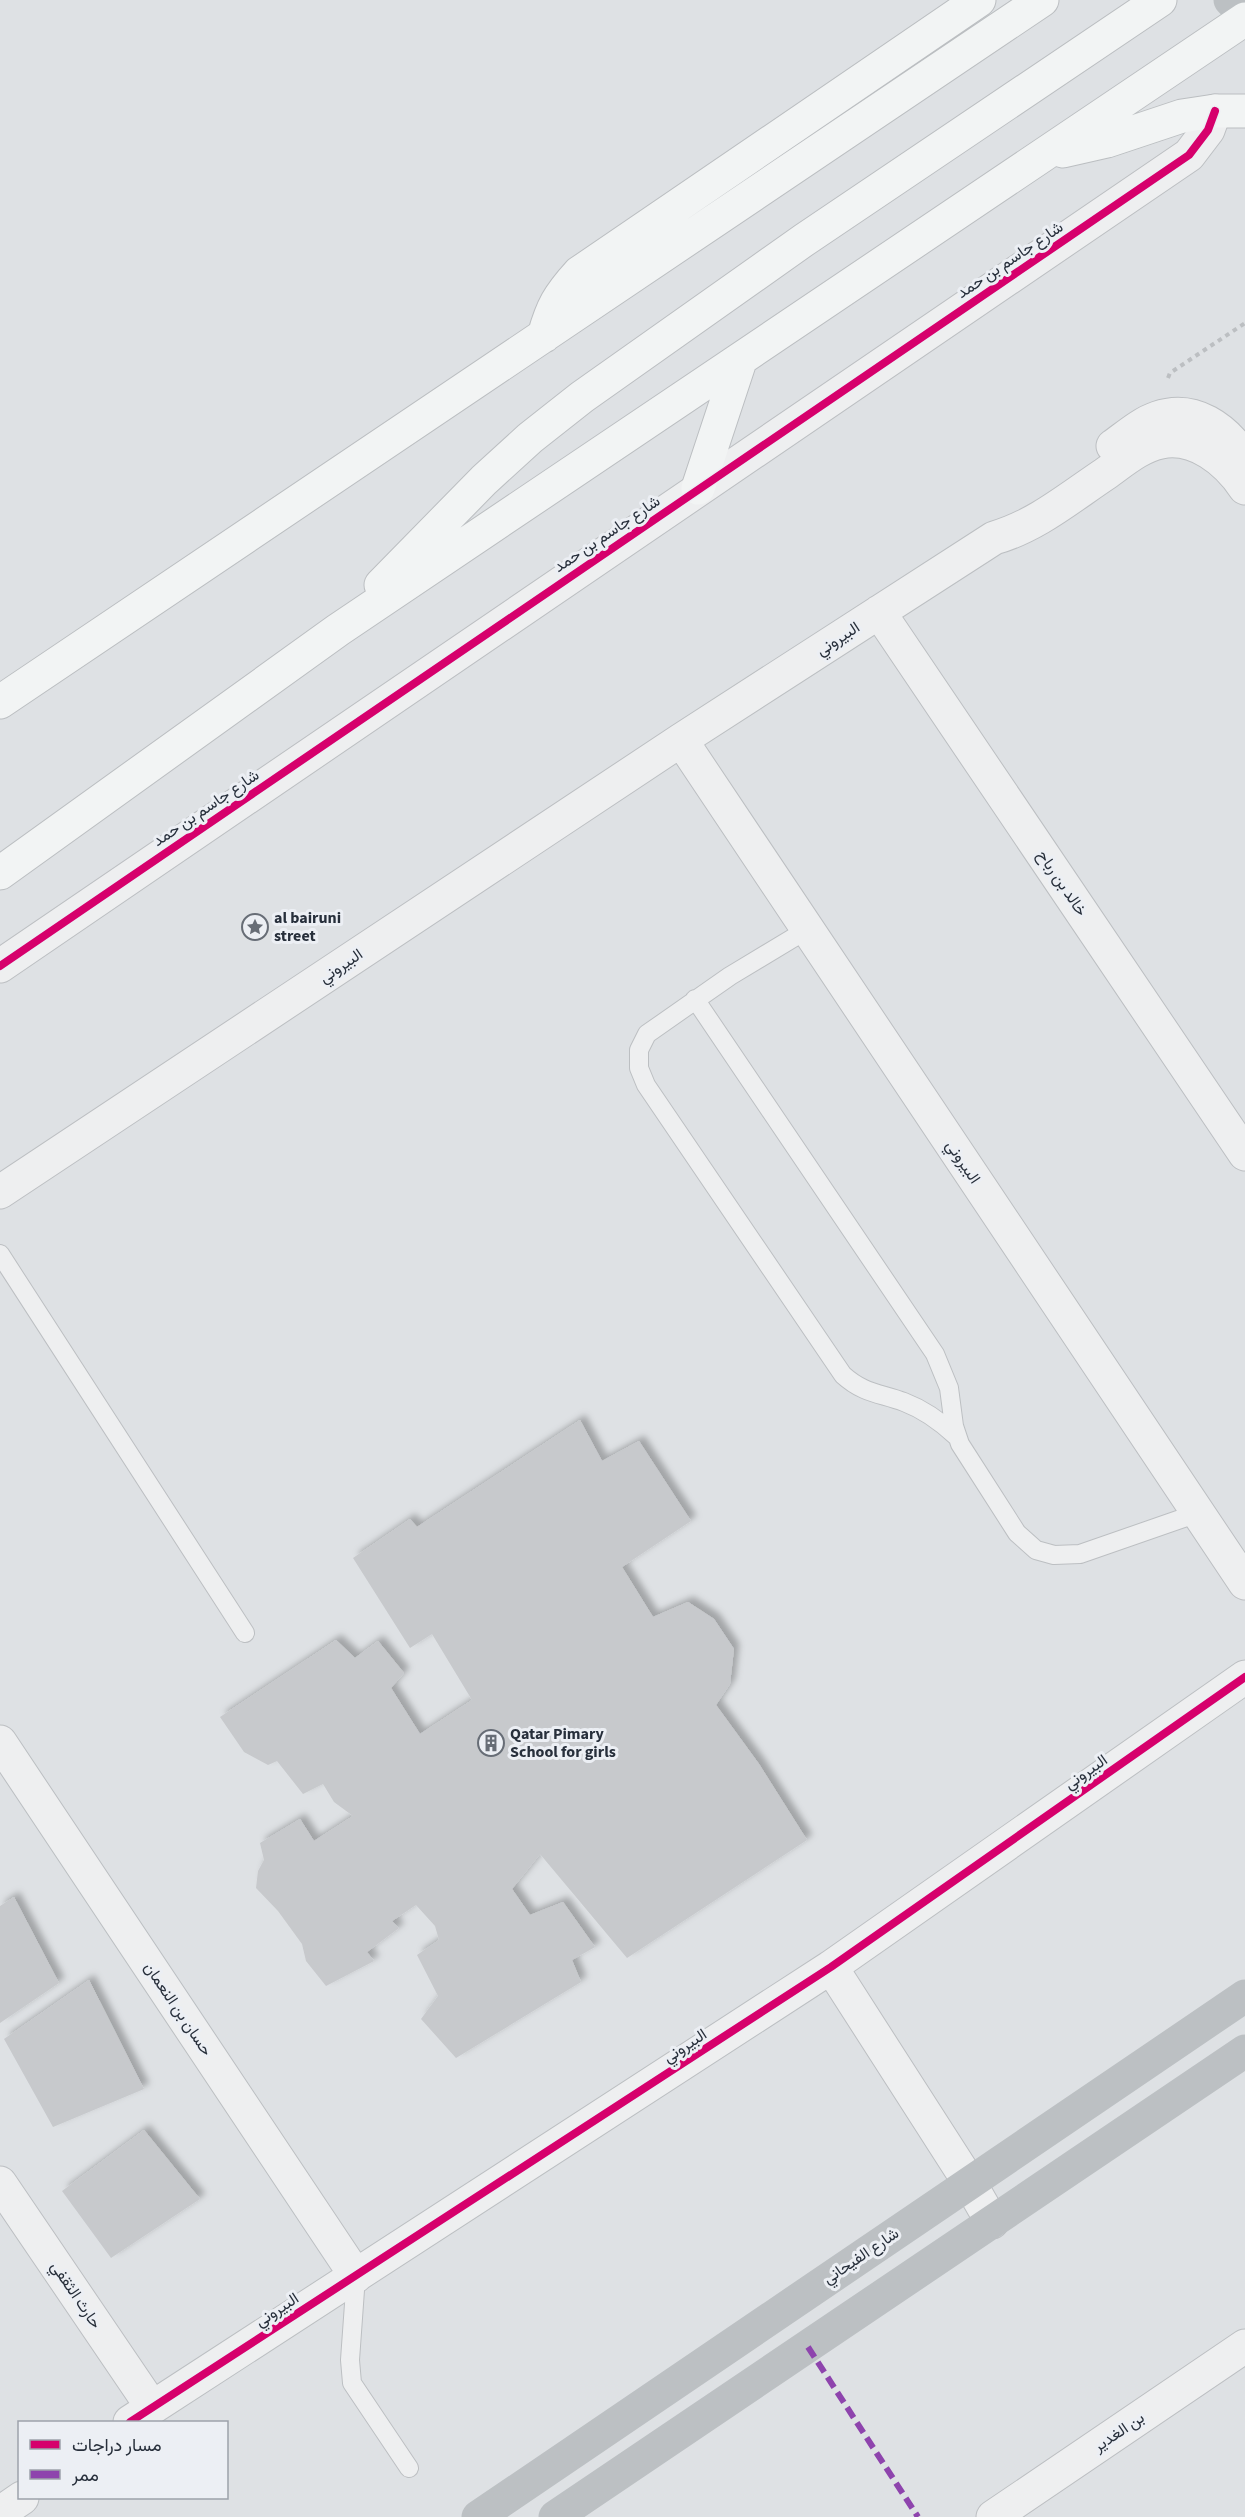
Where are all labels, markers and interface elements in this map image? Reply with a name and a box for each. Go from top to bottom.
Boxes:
street label: شارع جاسم بن حمد [952,216,1068,304]
street label: شارع جاسم بن حمد [549,490,665,578]
street label: البيروني [812,617,865,663]
street label: شارع جاسم بن حمد [148,764,264,852]
street label: خالد بن رباح [1032,846,1092,921]
place label: al bairuni street [274,907,341,947]
place icon: al bairuni street [240,912,270,942]
street label: البيروني [315,943,368,990]
street label: البيروني [939,1136,986,1189]
place label: Qatar Pimary School for girls [510,1723,616,1763]
building icon: Qatar Pimary School for girls [476,1728,506,1758]
street label: البيروني [1060,1749,1113,1796]
street label: حسان بن النعمان [138,1958,218,2061]
street label: البيروني [659,2024,712,2070]
street label: شارع الفيحاني [819,2222,905,2291]
street label: حارث الثقفي [44,2257,107,2334]
street label: البيروني [251,2288,304,2334]
street label: بن الغدير [1088,2407,1149,2458]
legend [18,2421,228,2499]
text: مسار دراجات [72,2433,162,2458]
text: ممر [71,2463,99,2488]

